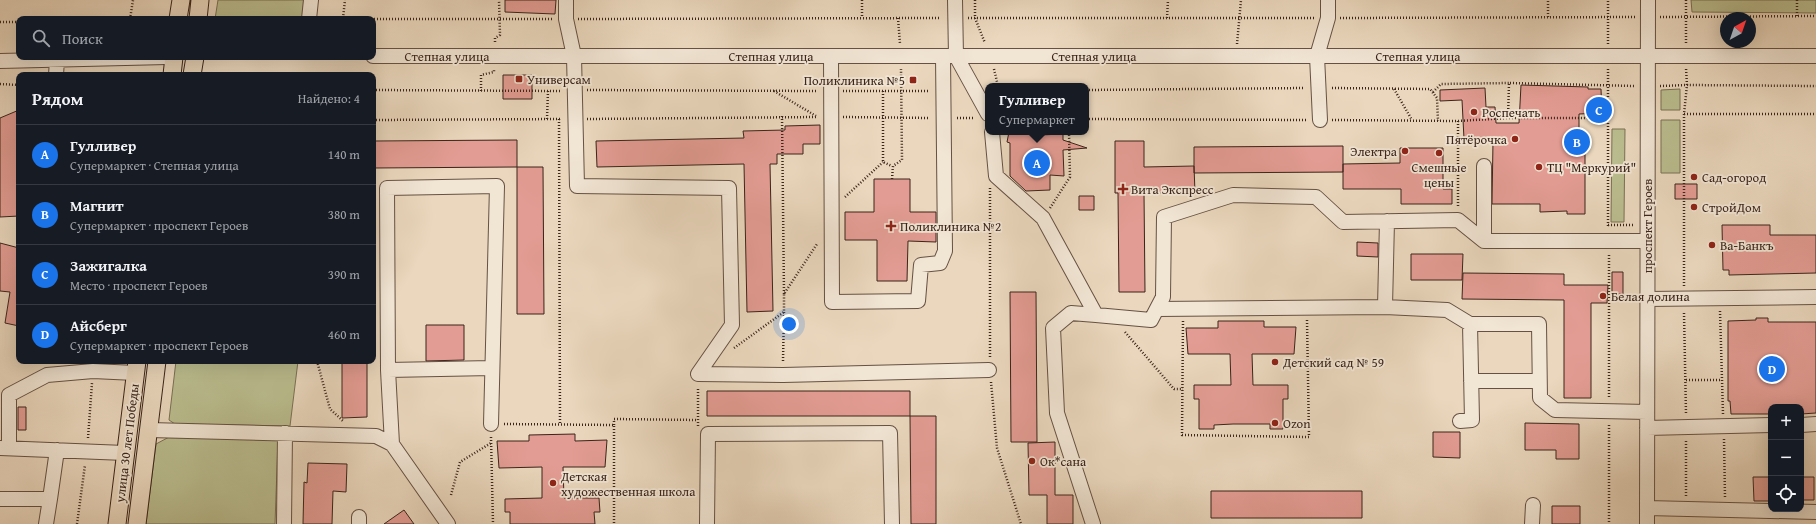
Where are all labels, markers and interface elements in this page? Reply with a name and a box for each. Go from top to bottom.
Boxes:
north arrow [1720,12,1756,48]
search box [16,16,376,60]
icon: search [30,27,52,49]
text: Поиск [62,28,103,49]
street label: Степная улица [404,47,490,66]
street label: Степная улица [728,47,814,66]
street label: Степная улица [1051,47,1137,66]
street label: Степная улица [1375,47,1461,66]
place label: Универсам [527,70,591,89]
place label: Поликлиника №5 [804,71,905,90]
marker: Универсам [514,74,524,84]
marker: Поликлиника №5 [908,75,918,85]
popup [985,83,1089,135]
text: Рядом [32,86,83,111]
text: Найдено: 4 [298,89,360,108]
text: Гулливер [999,89,1065,110]
pin: C [1586,95,1612,125]
place label: Роспечать [1482,103,1540,122]
marker: Роспечать [1469,107,1479,117]
text: Супермаркет [999,110,1075,129]
pin: B [1564,127,1590,157]
place label: Пятёрочка [1446,130,1508,149]
marker: Пятёрочка [1510,134,1520,144]
text: Гулливер [70,135,136,156]
place label: Электра [1350,142,1398,161]
text: A [41,145,49,164]
text: 140 m [328,145,360,164]
marker: Электра [1400,146,1410,156]
pin: A [1024,148,1050,178]
marker: Смешные цены [1434,148,1444,158]
text: Супермаркет · Степная улица [70,156,239,175]
place label: Смешные цены [1411,158,1467,192]
place label: ТЦ "Меркурий" [1547,158,1636,177]
marker: ТЦ "Меркурий" [1534,162,1544,172]
place label: Сад-огород [1702,168,1766,187]
marker: Сад-огород [1689,172,1699,182]
street label: проспект Героев [1638,179,1657,273]
place label: Вита Экспресс [1131,180,1214,199]
marker: Вита Экспресс [1118,184,1128,194]
text: Магнит [70,195,124,216]
place label: СтройДом [1702,198,1761,217]
marker: СтройДом [1689,202,1699,212]
text: B [41,205,49,224]
text: 380 m [328,205,360,224]
text: Супермаркет · проспект Героев [70,216,248,235]
place label: Поликлиника №2 [900,217,1001,236]
marker: Поликлиника №2 [885,220,897,232]
place label: Ва-Банкъ [1720,236,1774,255]
marker: Ва-Банкъ [1707,240,1717,250]
text: Зажигалка [70,255,147,276]
text: C [41,265,49,284]
text: 390 m [328,265,360,284]
text: Место · проспект Героев [70,276,207,295]
place label: Белая долина [1611,287,1690,306]
marker: Белая долина [1598,291,1608,301]
your location [779,314,799,334]
text: Айсберг [70,315,127,336]
text: D [41,325,49,344]
text: 460 m [328,325,360,344]
text: Супермаркет · проспект Героев [70,336,248,355]
place label: Детский сад № 59 [1282,353,1384,372]
pin: D [1759,354,1785,384]
marker: Детский сад № 59 [1270,357,1280,367]
street label: улица 30 лет Победы [110,382,144,505]
map controls [1768,404,1804,512]
button: + [1768,404,1804,440]
place label: Ozon [1283,414,1311,433]
marker: Ozon [1270,418,1280,428]
button: − [1768,440,1804,476]
place label: Ок*сана [1040,452,1087,471]
marker: Ок*сана [1027,456,1037,466]
place label: Детская художественная школа [560,467,696,501]
button: locate [1768,476,1804,512]
marker: Детская художественная школа [548,478,558,488]

